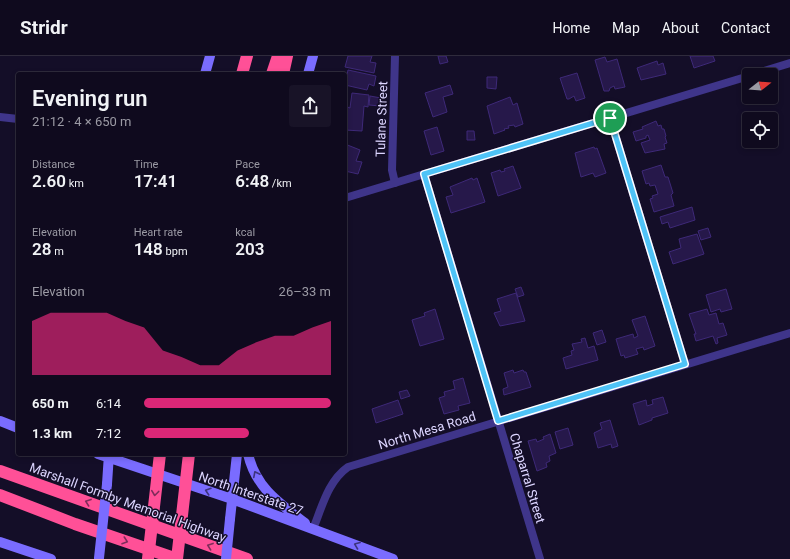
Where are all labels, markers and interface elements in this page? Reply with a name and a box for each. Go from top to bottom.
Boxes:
text: Stridr [20,16,68,39]
text: Home [552,20,590,36]
text: Map [612,20,640,36]
text: About [662,20,699,36]
text: Contact [721,20,770,36]
north arrow [742,68,778,104]
map controls [742,68,778,148]
street label: Tulane Street [373,81,390,157]
button: share [289,85,331,127]
text: Evening run [32,86,148,111]
pin [593,101,627,135]
icon: arrive [599,107,621,129]
button: locate [742,112,778,148]
text: 21:12 · 4 × 650 m [32,114,131,129]
text: Distance [32,158,75,171]
text: Time [134,158,158,171]
text: Pace [235,158,260,171]
text: 2.60 [32,171,66,191]
text: 17:41 [134,171,177,191]
text: 6:48 [235,171,269,191]
text: km [66,177,84,190]
text: /km [269,177,292,190]
text: Elevation [32,226,77,239]
text: Heart rate [134,226,183,239]
text: kcal [235,226,255,239]
text: 28 [32,239,51,259]
text: 148 [134,239,163,259]
text: 203 [235,239,264,259]
text: m [51,245,64,258]
text: bpm [163,245,188,258]
text: Elevation [32,284,85,299]
text: 26–33 m [279,284,331,299]
text: 650 m [32,396,69,411]
text: 6:14 [96,396,121,411]
street label: North Mesa Road [377,409,478,452]
text: 1.3 km [32,426,72,441]
text: 7:12 [96,426,121,441]
street label: Chaparral Street [507,431,548,525]
street label: Marshall Formby Memorial Highway [27,460,228,545]
street label: North Interstate 27 [197,469,305,518]
one-way arrow [253,470,261,478]
one-way arrow [205,488,212,496]
one-way arrow [151,490,160,496]
one-way arrow [84,499,91,507]
one-way arrow [121,537,128,545]
one-way arrow [354,541,361,549]
one-way arrow [207,542,214,551]

